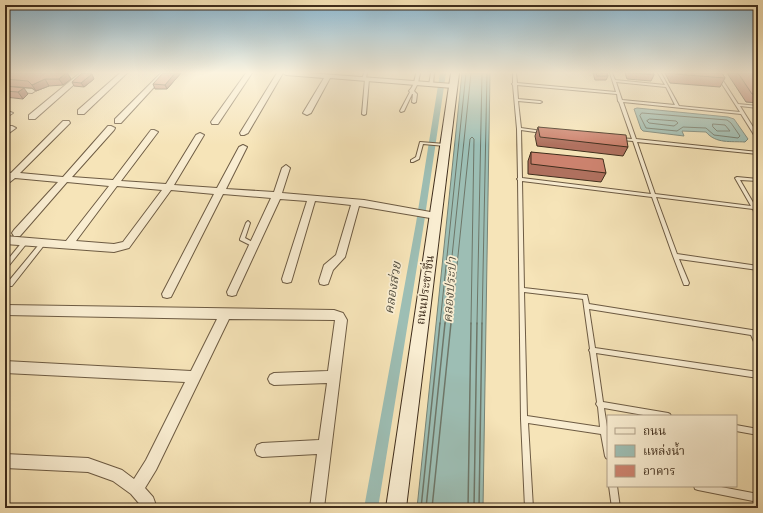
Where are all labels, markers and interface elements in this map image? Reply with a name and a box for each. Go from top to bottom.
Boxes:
street label: ถนนประชาชื่น [411,254,439,326]
water label: คลองประปา [440,256,462,323]
water label: คลองส่วย [381,259,407,315]
legend [607,415,737,487]
text: ถนน [643,424,666,440]
text: แหล่งน้ำ [643,442,685,460]
text: อาคาร [643,464,675,480]

